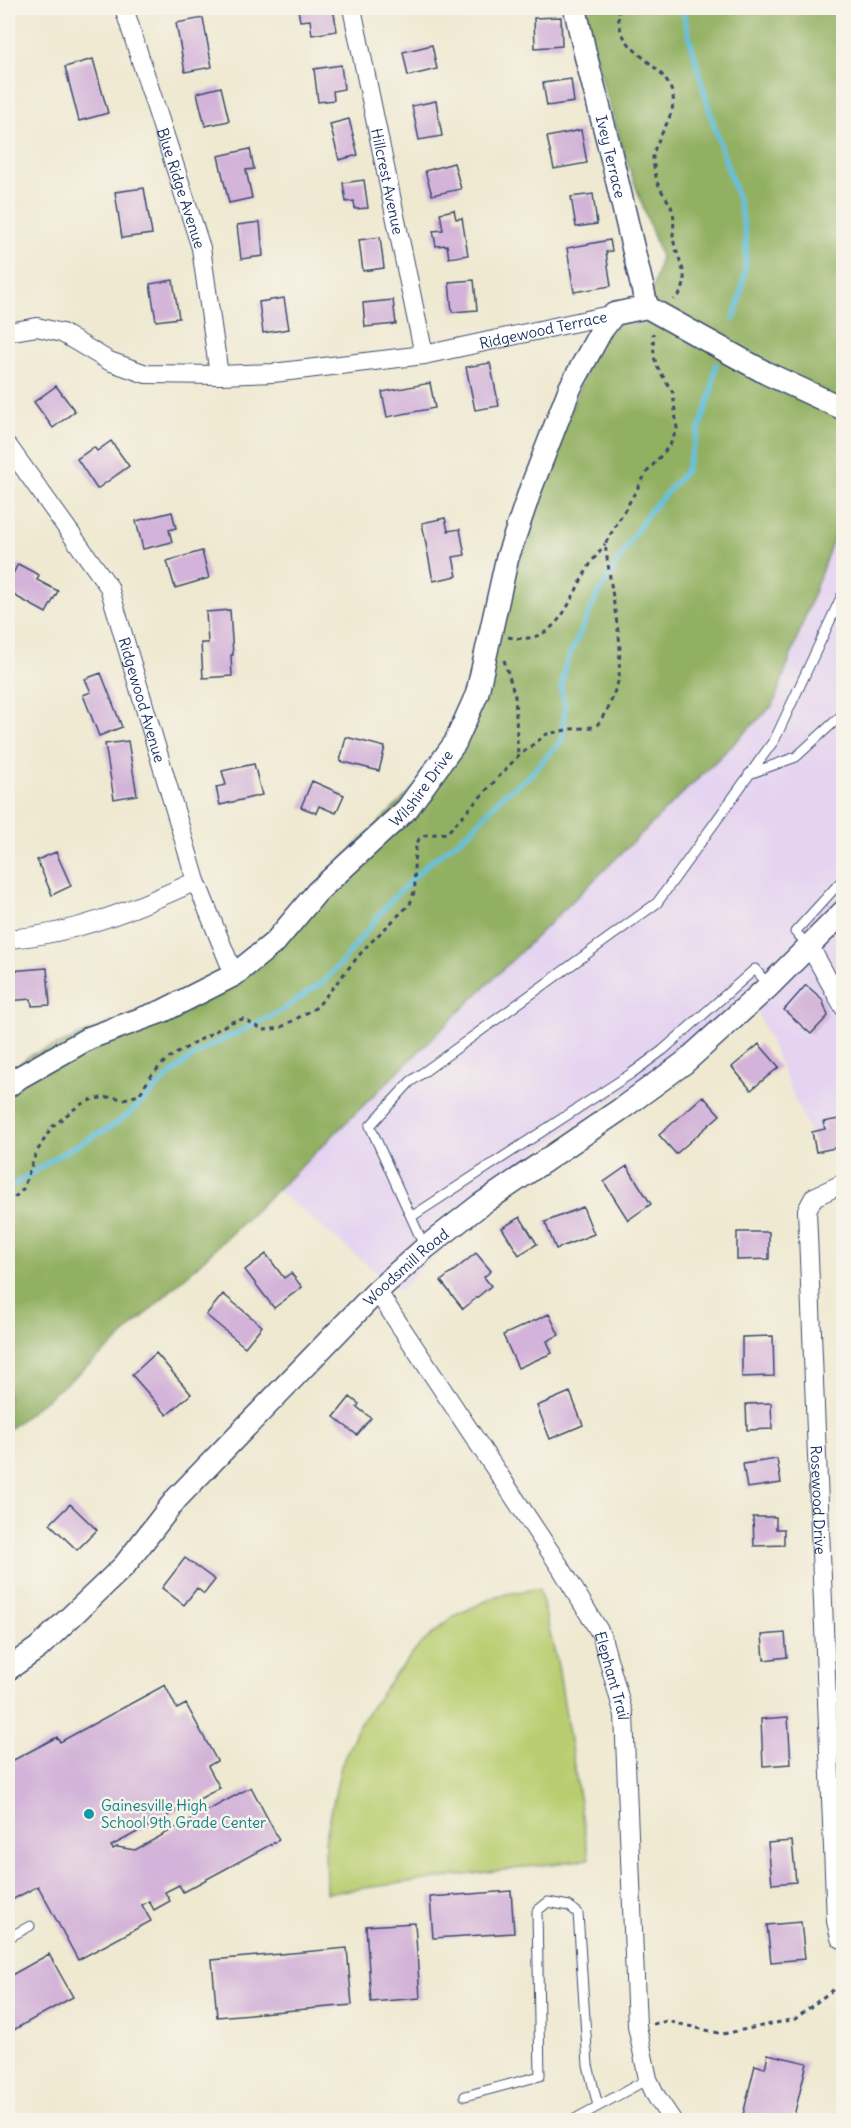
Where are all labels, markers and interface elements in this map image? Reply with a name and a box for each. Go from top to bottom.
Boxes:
street label: Ivey Terrace [592,113,630,200]
street label: Blue Ridge Avenue [153,125,210,251]
street label: Hillcrest Avenue [368,126,408,236]
street label: Ridgewood Terrace [477,306,609,352]
street label: Ridgewood Avenue [115,635,170,765]
street label: Wilshire Drive [385,746,456,830]
street label: Woodsmill Road [359,1224,452,1309]
street label: Rosewood Drive [807,1445,831,1555]
street label: Elephant Trail [591,1629,634,1720]
place label: Gainesville High School 9th Grade Center [101,1796,266,1832]
marker: Gainesville High School 9th Grade Center [82,1807,96,1821]

